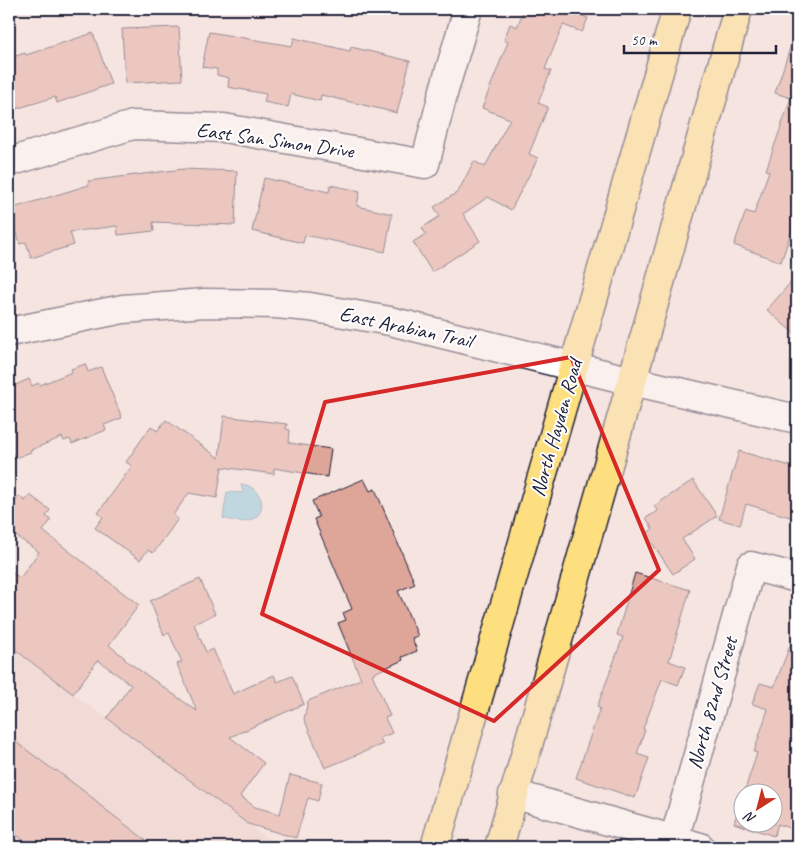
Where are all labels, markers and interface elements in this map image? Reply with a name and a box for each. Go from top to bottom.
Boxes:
scale bar [624,22,776,54]
text: 50 m [631,31,658,50]
street label: East San Simon Drive [195,116,356,164]
street label: East Arabian Trail [337,300,478,354]
street label: North Hayden Road [524,353,589,500]
street label: North 82nd Street [681,632,744,772]
north arrow [734,784,784,834]
text: N [740,807,759,828]

